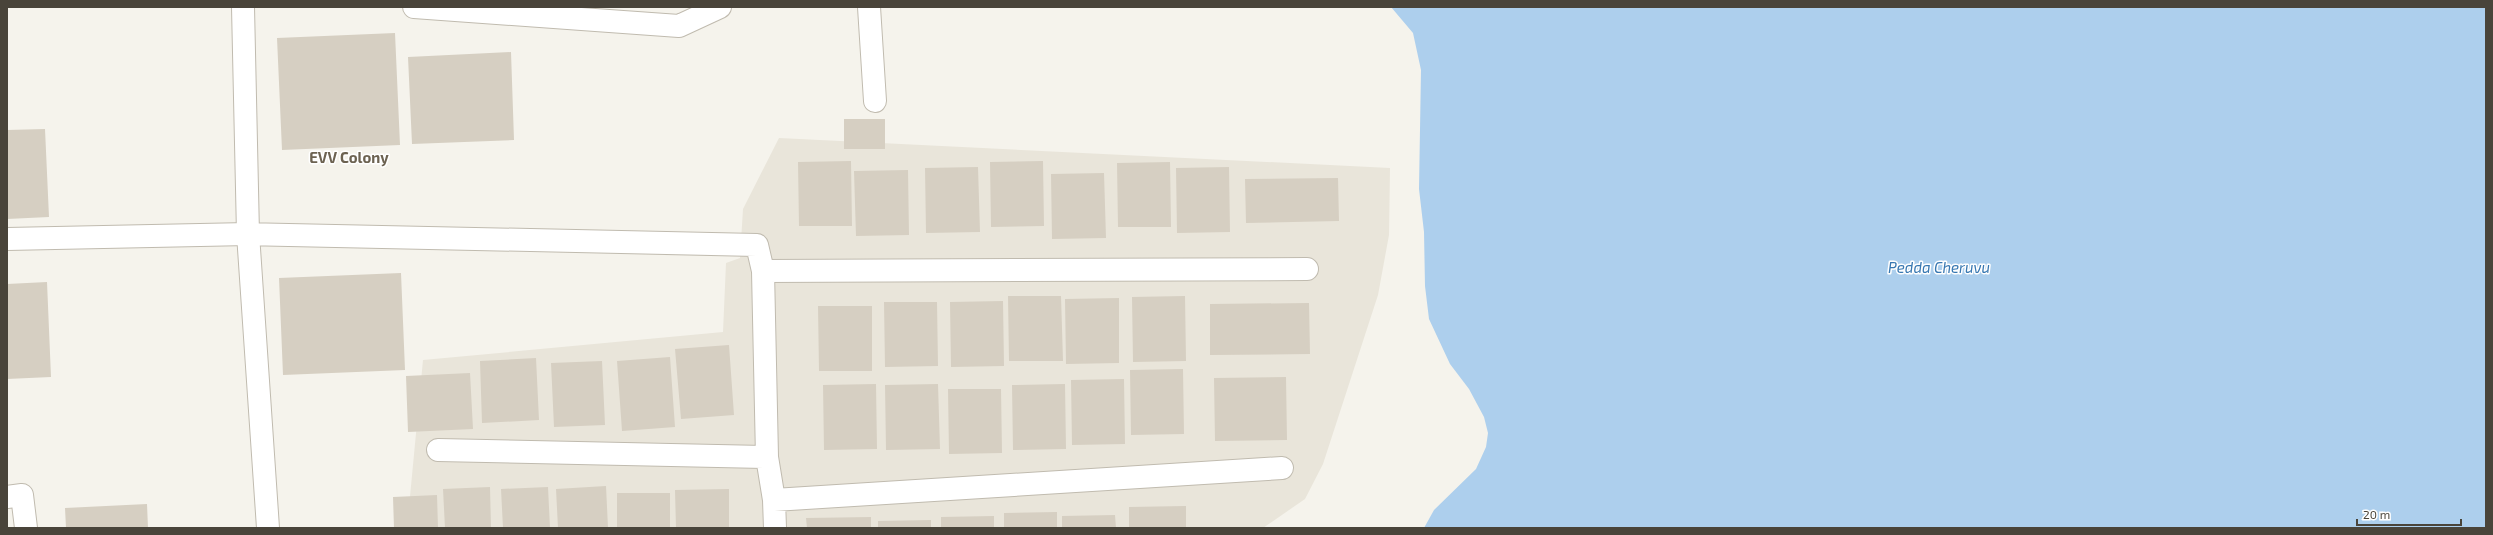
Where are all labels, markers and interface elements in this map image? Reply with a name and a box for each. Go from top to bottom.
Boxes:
district label: EVV Colony [309,148,389,167]
water label: Pedda Cheruvu [1888,258,1990,276]
scale bar [2357,501,2461,527]
text: 20 m [2363,507,2390,521]

